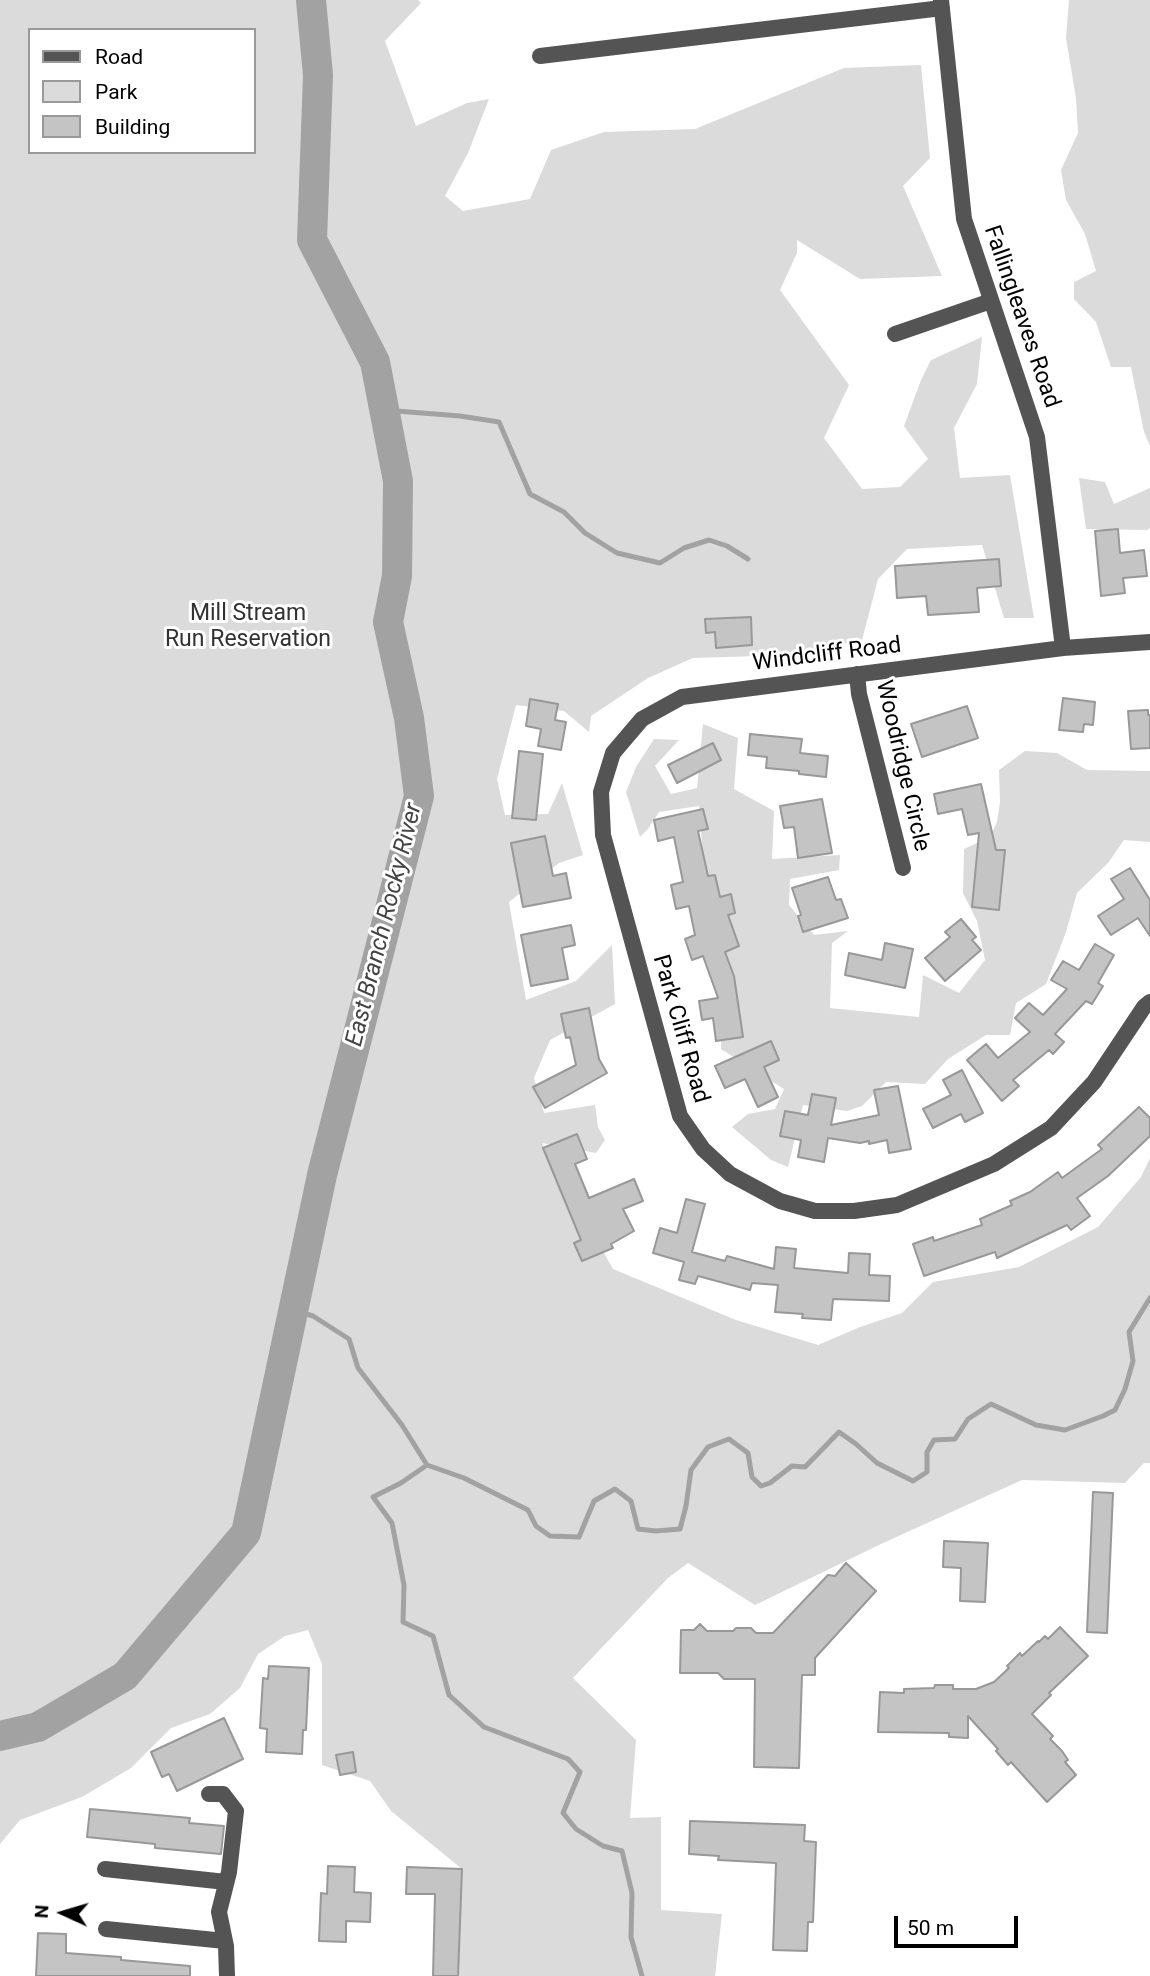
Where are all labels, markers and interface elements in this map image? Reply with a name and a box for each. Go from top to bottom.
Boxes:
legend [28,28,256,154]
text: Road [95,45,143,69]
text: Park [95,80,137,104]
text: Building [95,115,170,139]
street label: Fallingleaves Road [977,222,1065,412]
park label: Mill Stream Run Reservation [165,600,331,654]
street label: Windcliff Road [751,632,903,678]
street label: Woodridge Circle [869,678,935,854]
water label: East Branch Rocky River [341,800,429,1050]
street label: Park Cliff Road [646,952,714,1106]
north arrow [28,1878,98,1948]
scale bar [898,1902,1022,1946]
text: N [30,1904,53,1919]
text: 50 m [907,1916,954,1940]

